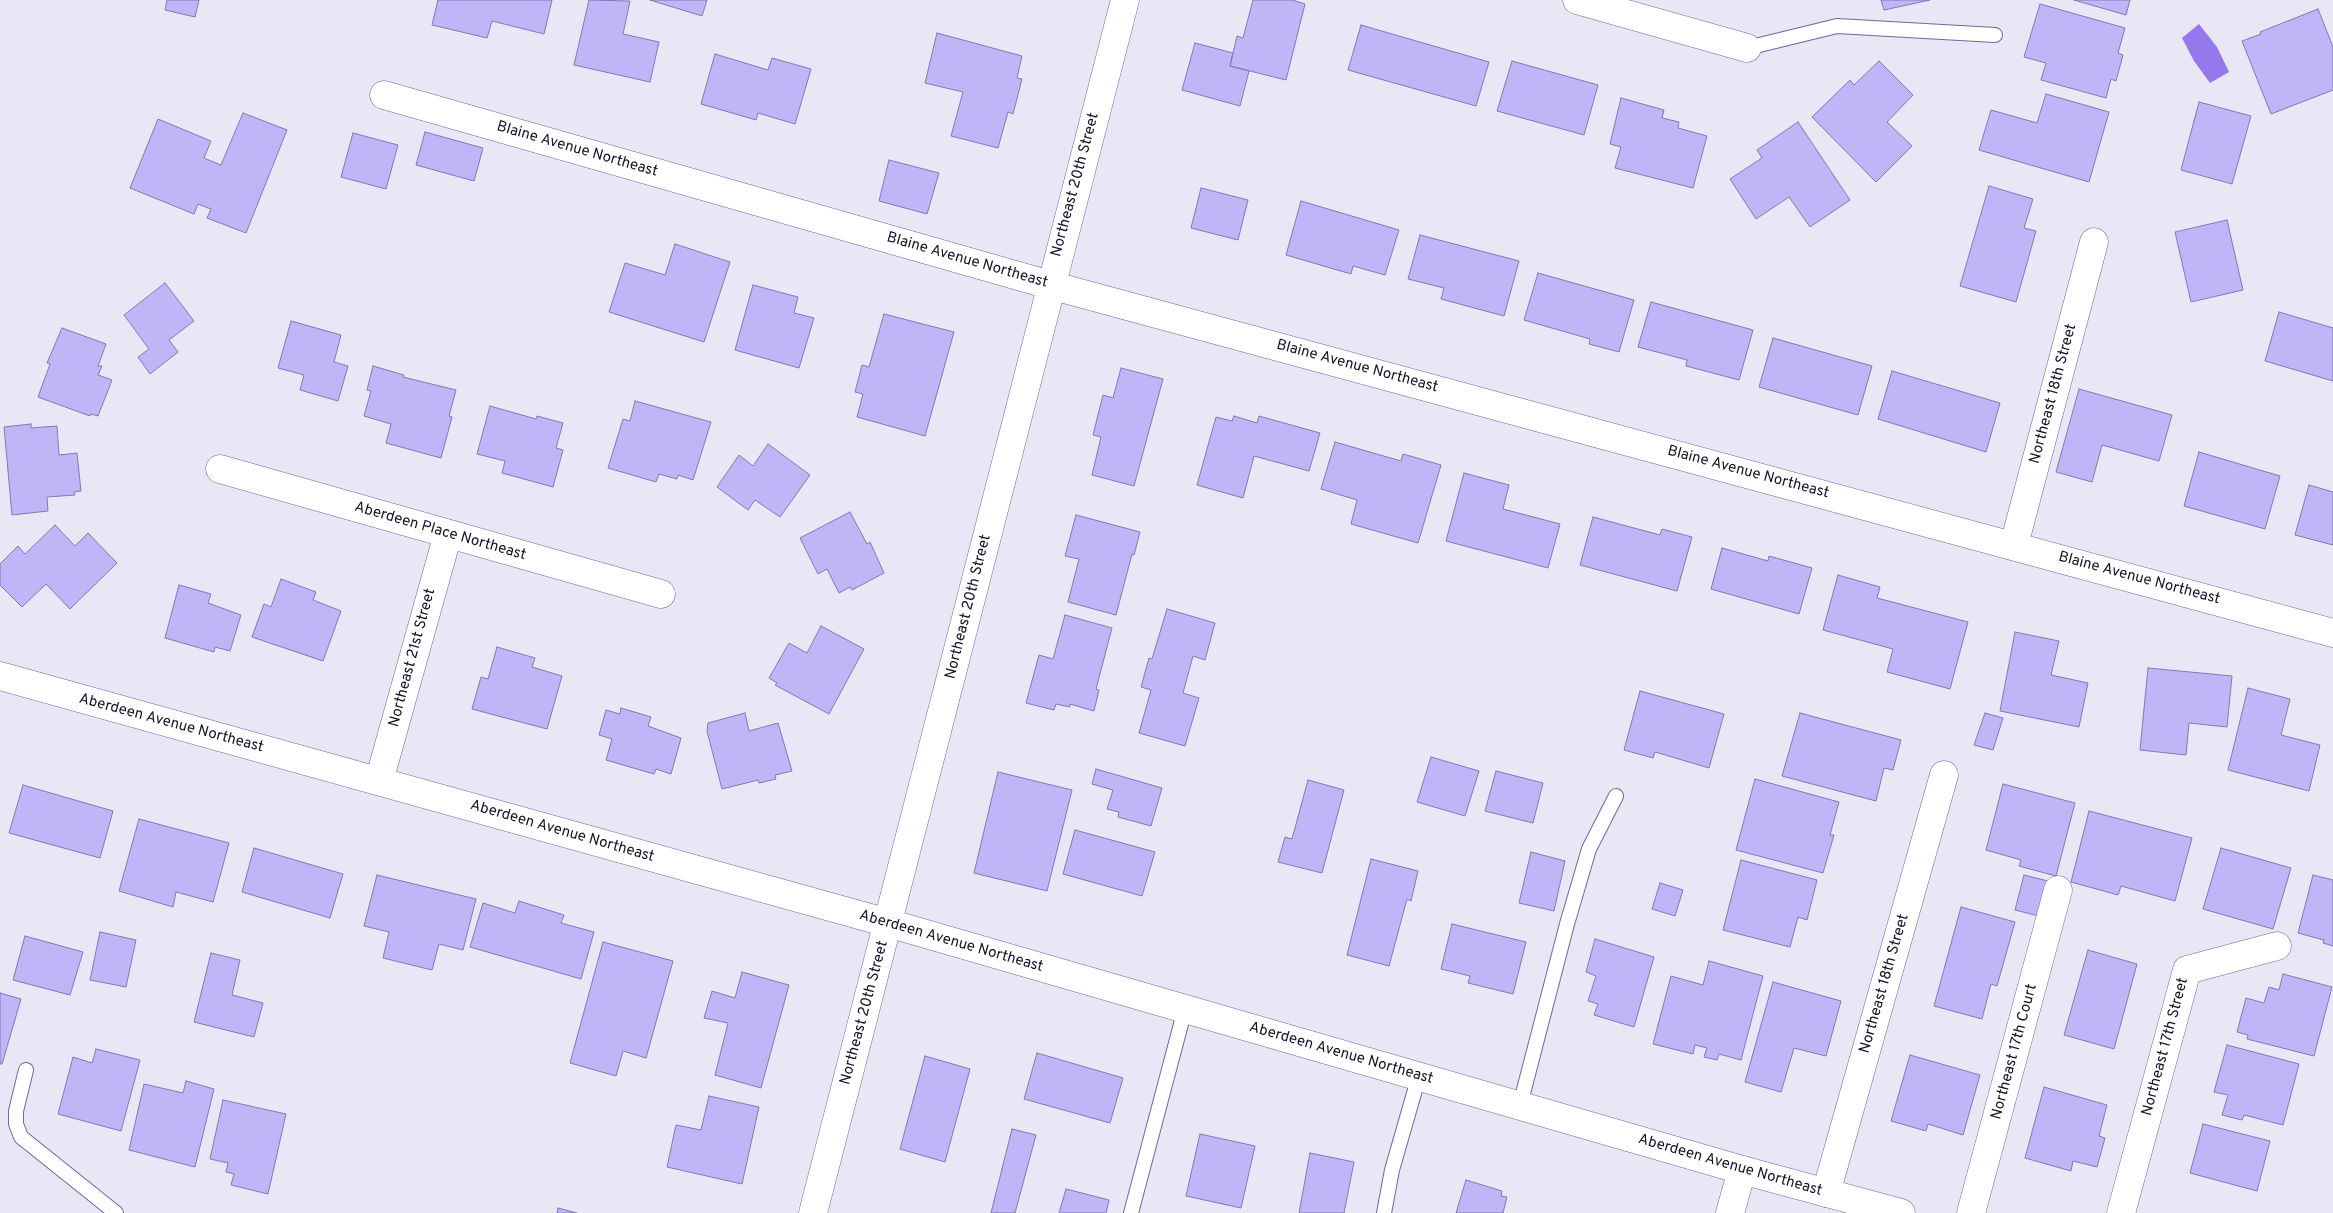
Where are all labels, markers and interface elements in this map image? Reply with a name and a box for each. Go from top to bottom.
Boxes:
street label: Northeast 20th Street [1048,111,1104,259]
street label: Blaine Avenue Northeast [494,118,660,182]
street label: Blaine Avenue Northeast [884,229,1050,293]
street label: Northeast 18th Street [2027,322,2081,466]
street label: Blaine Avenue Northeast [1274,337,1440,397]
street label: Blaine Avenue Northeast [1665,443,1831,503]
street label: Aberdeen Place Northeast [352,499,528,565]
street label: Northeast 20th Street [942,533,996,681]
street label: Blaine Avenue Northeast [2056,549,2222,609]
street label: Northeast 21st Street [386,587,440,729]
street label: Aberdeen Avenue Northeast [77,691,265,757]
street label: Aberdeen Avenue Northeast [468,797,656,867]
street label: Aberdeen Avenue Northeast [857,907,1045,977]
street label: Northeast 18th Street [1856,912,1914,1056]
street label: Northeast 20th Street [837,939,893,1087]
street label: Northeast 17th Street [2139,976,2193,1118]
street label: Northeast 17th Court [1988,982,2042,1122]
street label: Aberdeen Avenue Northeast [1247,1019,1435,1089]
street label: Aberdeen Avenue Northeast [1636,1131,1824,1201]

